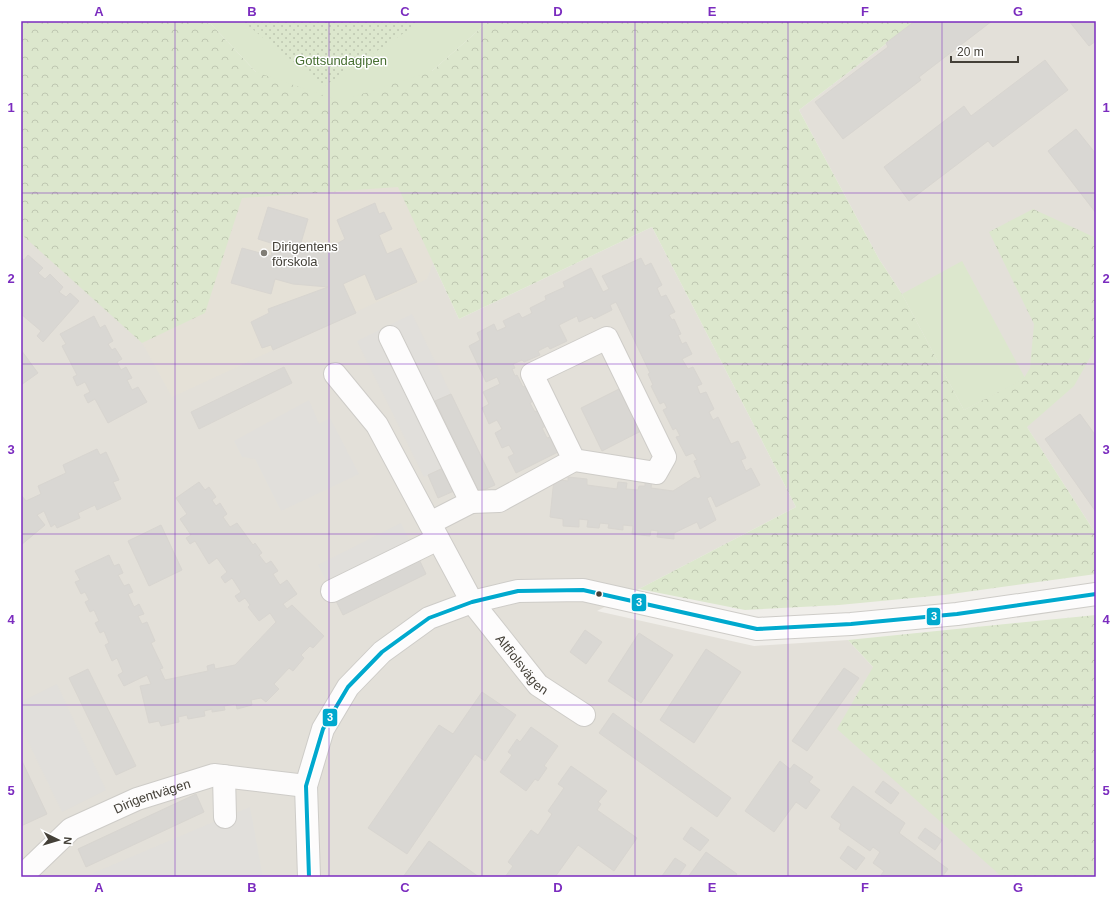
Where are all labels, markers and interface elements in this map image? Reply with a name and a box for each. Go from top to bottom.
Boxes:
text: A [94,4,104,19]
text: B [247,4,257,19]
text: C [400,4,410,19]
text: D [553,4,563,19]
text: E [708,4,717,19]
text: F [861,4,869,19]
text: G [1013,4,1023,19]
scale bar [951,38,1018,64]
text: 20 m [957,45,984,59]
park label: Gottsundagipen [295,53,387,68]
text: 1 [7,100,15,115]
text: 1 [1102,100,1110,115]
place label: Dirigentens förskola [272,239,338,269]
marker: Dirigentens förskola [259,248,269,258]
text: 2 [7,271,15,286]
text: 2 [1102,271,1110,286]
text: 3 [7,442,15,457]
text: 3 [1102,442,1110,457]
unlabelled marker [594,589,604,599]
line badge: 3 [631,593,647,612]
text: 3 [636,596,642,608]
line badge: 3 [926,607,941,626]
text: 3 [931,610,937,622]
text: 4 [7,612,15,627]
text: 4 [1102,612,1110,627]
street label: Altfiolsvägen [493,631,551,697]
line badge: 3 [322,708,338,727]
text: 3 [327,711,333,723]
street label: Dirigentvägen [111,775,192,816]
text: 5 [7,783,15,798]
text: 5 [1102,783,1110,798]
north arrow [38,820,78,860]
text: N [62,836,74,845]
text: A [94,880,104,895]
text: B [247,880,257,895]
text: C [400,880,410,895]
text: D [553,880,563,895]
text: E [708,880,717,895]
text: F [861,880,869,895]
text: G [1013,880,1023,895]

